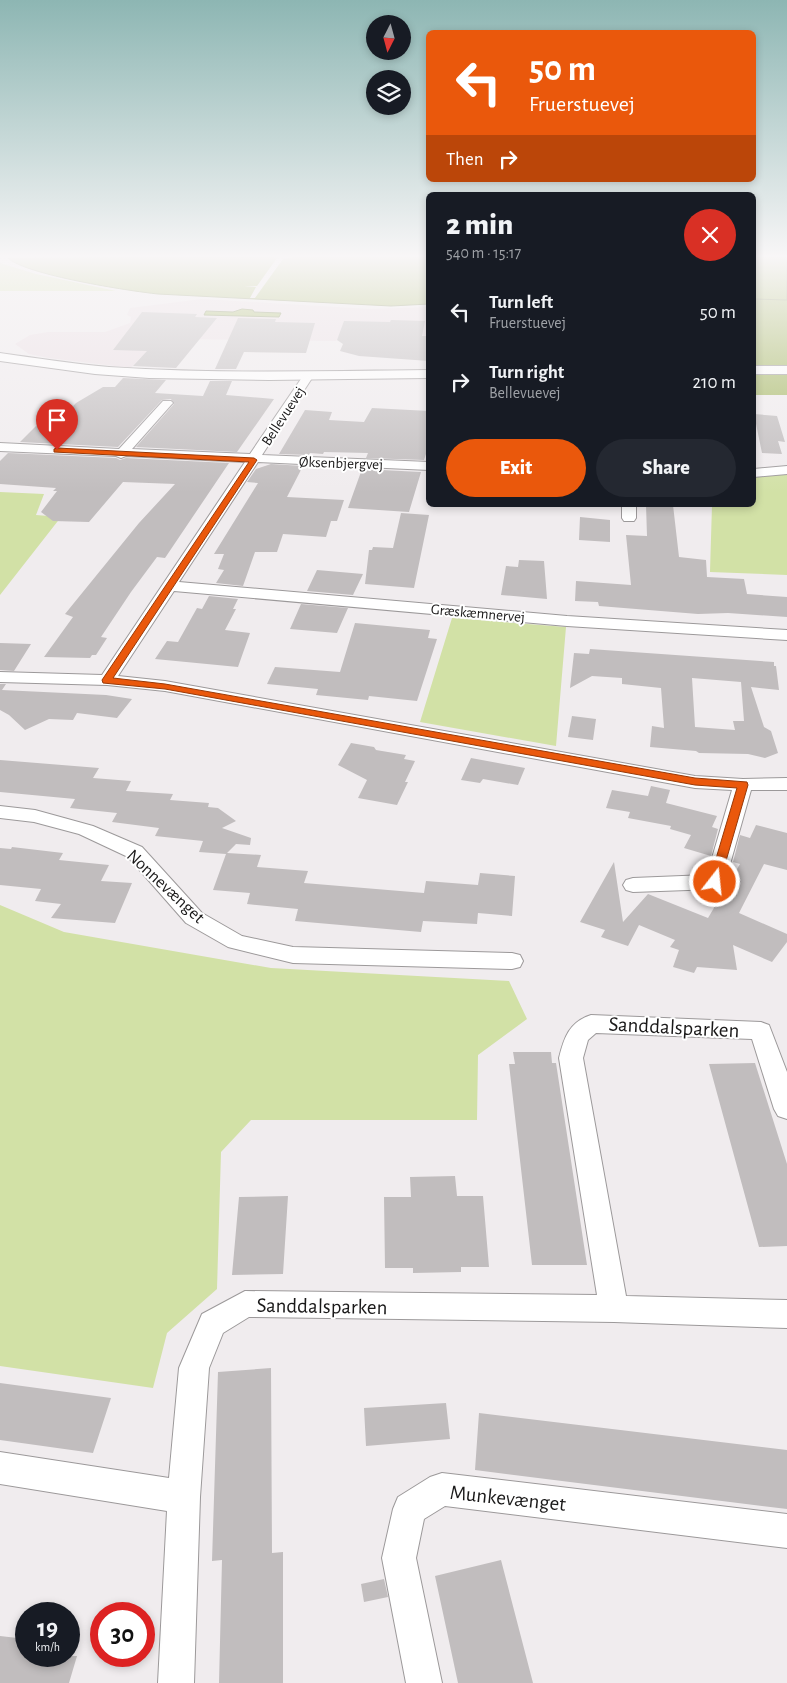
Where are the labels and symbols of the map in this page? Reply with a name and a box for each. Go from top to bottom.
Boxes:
north arrow [366,15,411,60]
street label: Bellevuevej [259,384,308,448]
pin [36,399,78,450]
street label: Øksenbjergvej [299,455,383,472]
street label: Græskæmnervej [430,602,526,625]
street label: Nonnevænget [123,846,208,927]
position arrow [688,855,740,907]
street label: Sanddalsparken [608,1014,740,1041]
street label: Sanddalsparken [256,1295,388,1318]
street label: Munkevænget [449,1482,567,1515]
speed limit sign: 30 [90,1602,155,1667]

